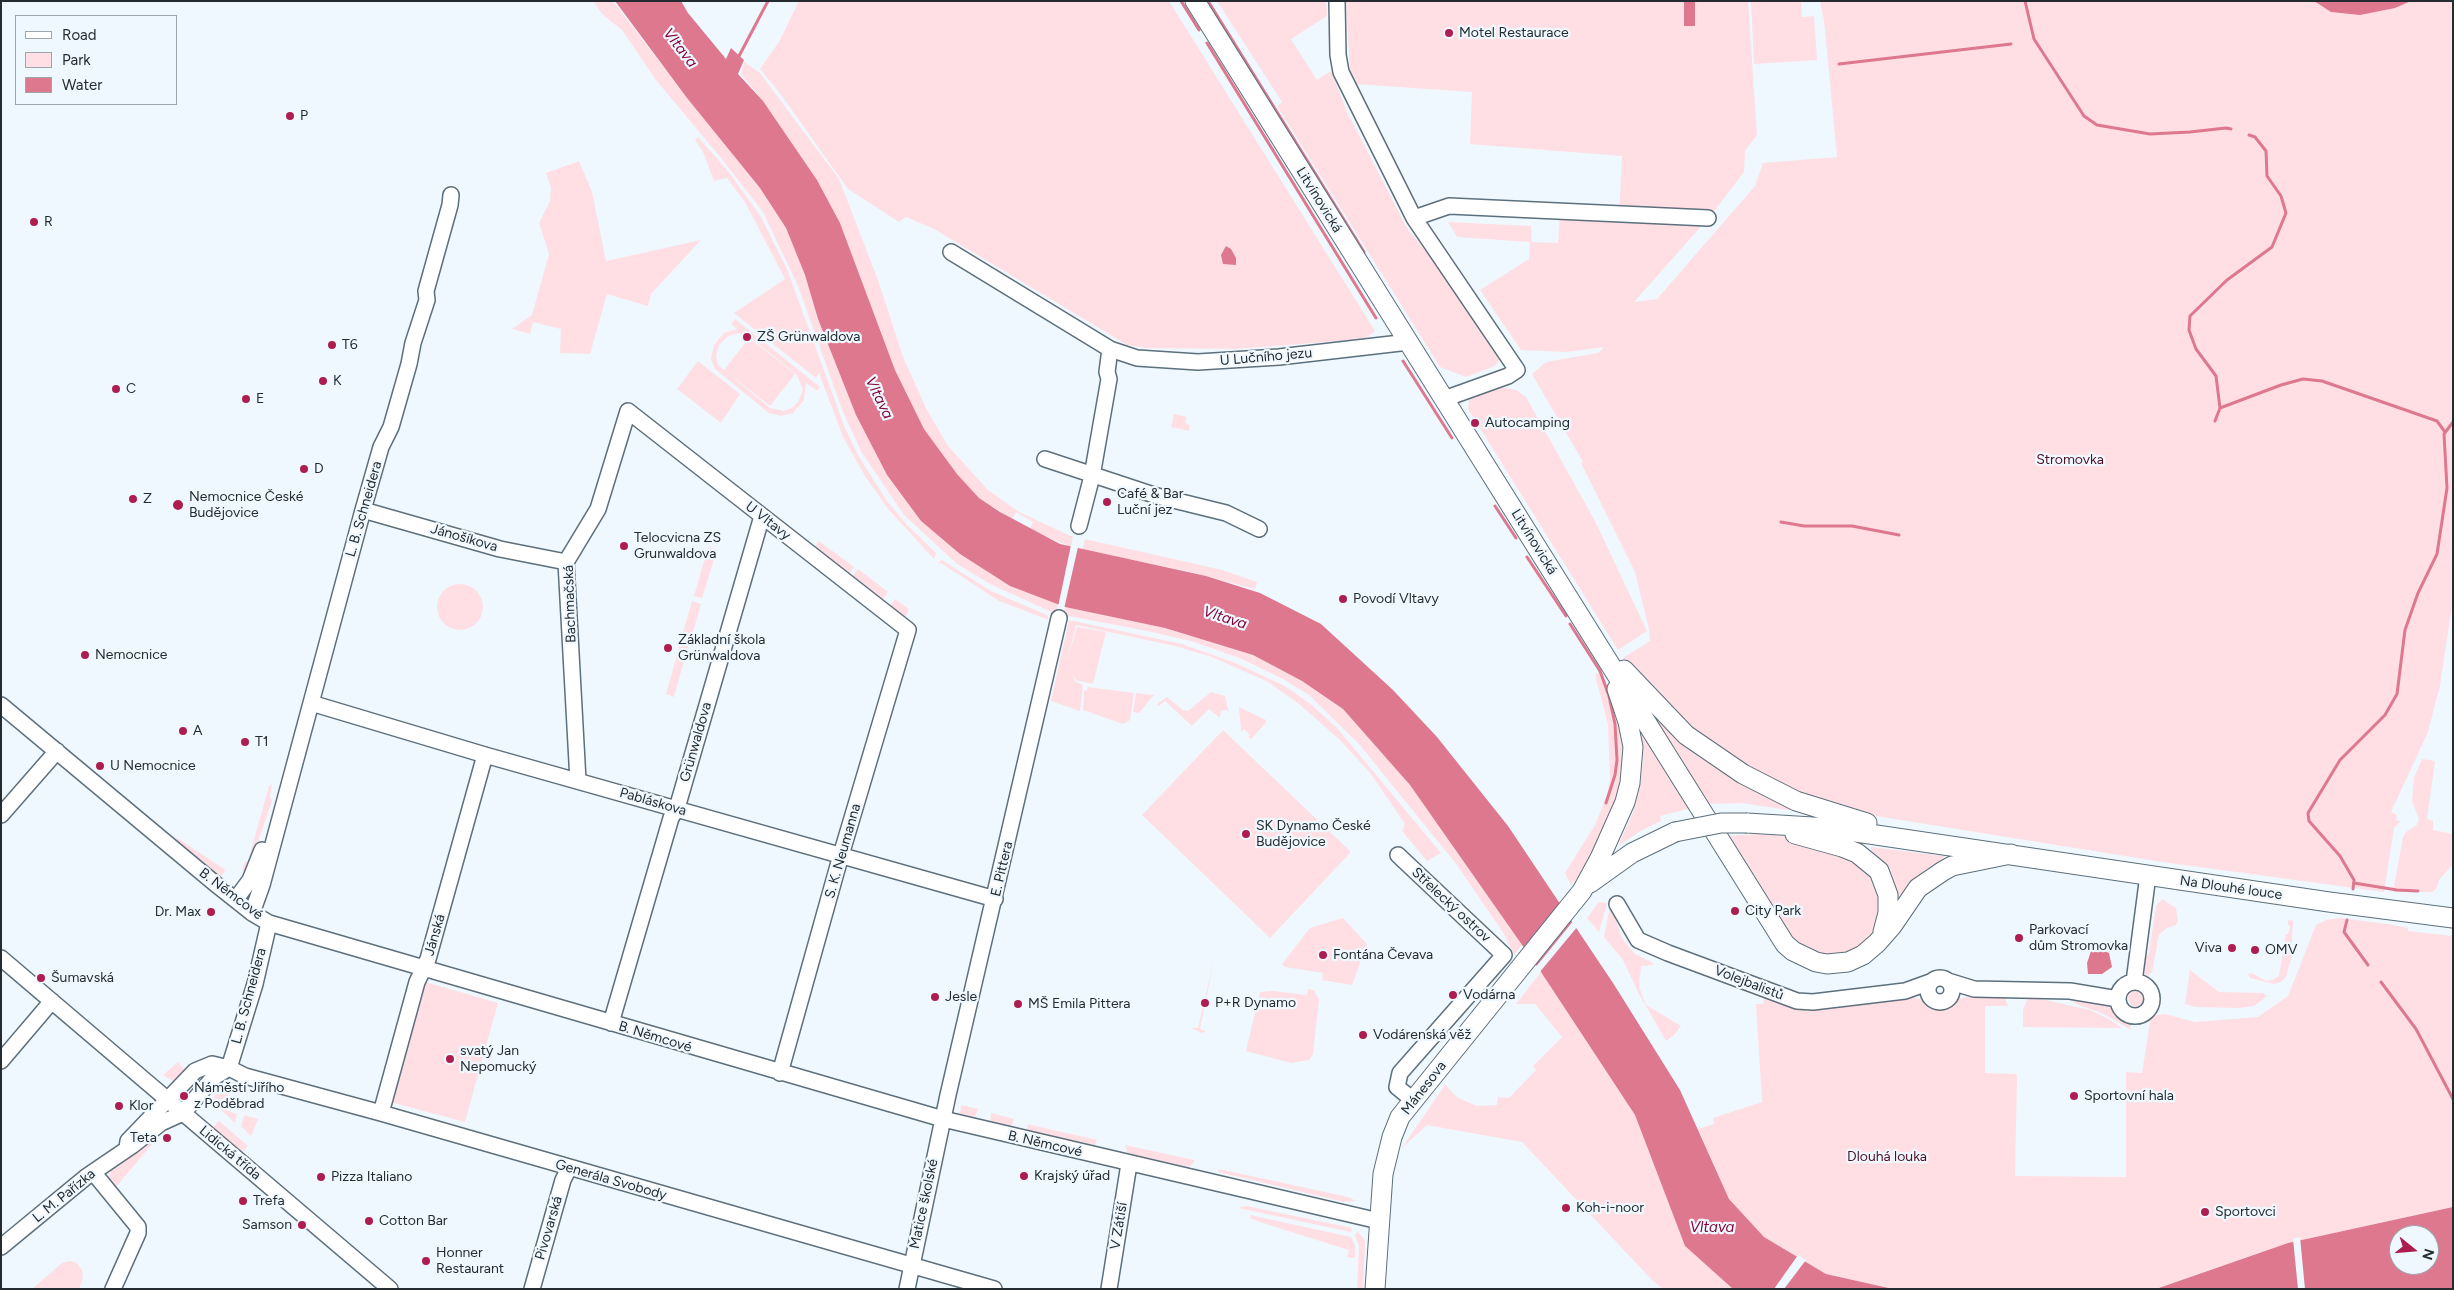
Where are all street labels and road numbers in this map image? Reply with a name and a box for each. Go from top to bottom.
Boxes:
street label: Litvínovická [1292,164,1346,236]
street label: U Lučního jezu [1219,345,1313,369]
street label: L. B. Schneidera [342,459,386,559]
street label: U Vltavy [742,498,794,544]
street label: Litvínovická [1507,506,1561,578]
street label: Jánošíkova [429,520,499,556]
street label: Bachmačská [560,565,580,643]
street label: Grünwaldova [677,700,715,784]
street label: Pabláskova [618,784,688,820]
street label: S. K. Neumanna [821,802,865,900]
street label: E. Pittera [988,840,1016,898]
street label: Střelecký ostrov [1408,864,1494,946]
street label: B. Němcové [196,865,266,923]
street label: Na Dlouhé louce [2179,872,2283,904]
street label: Jánská [421,912,449,958]
street label: L. B. Schneidera [228,946,270,1046]
street label: Volejbalistů [1712,962,1786,1004]
street label: B. Němcové [616,1018,694,1056]
street label: Mánesova [1398,1058,1450,1118]
street label: Lidická třída [196,1122,264,1184]
street label: B. Němcové [1006,1127,1084,1161]
street label: Generála Svobody [553,1156,669,1204]
street label: Matice školské [906,1158,942,1250]
street label: L. M. Pařízka [29,1166,99,1226]
street label: Pivovarská [532,1194,566,1262]
street label: V Zátiší [1107,1201,1131,1251]

